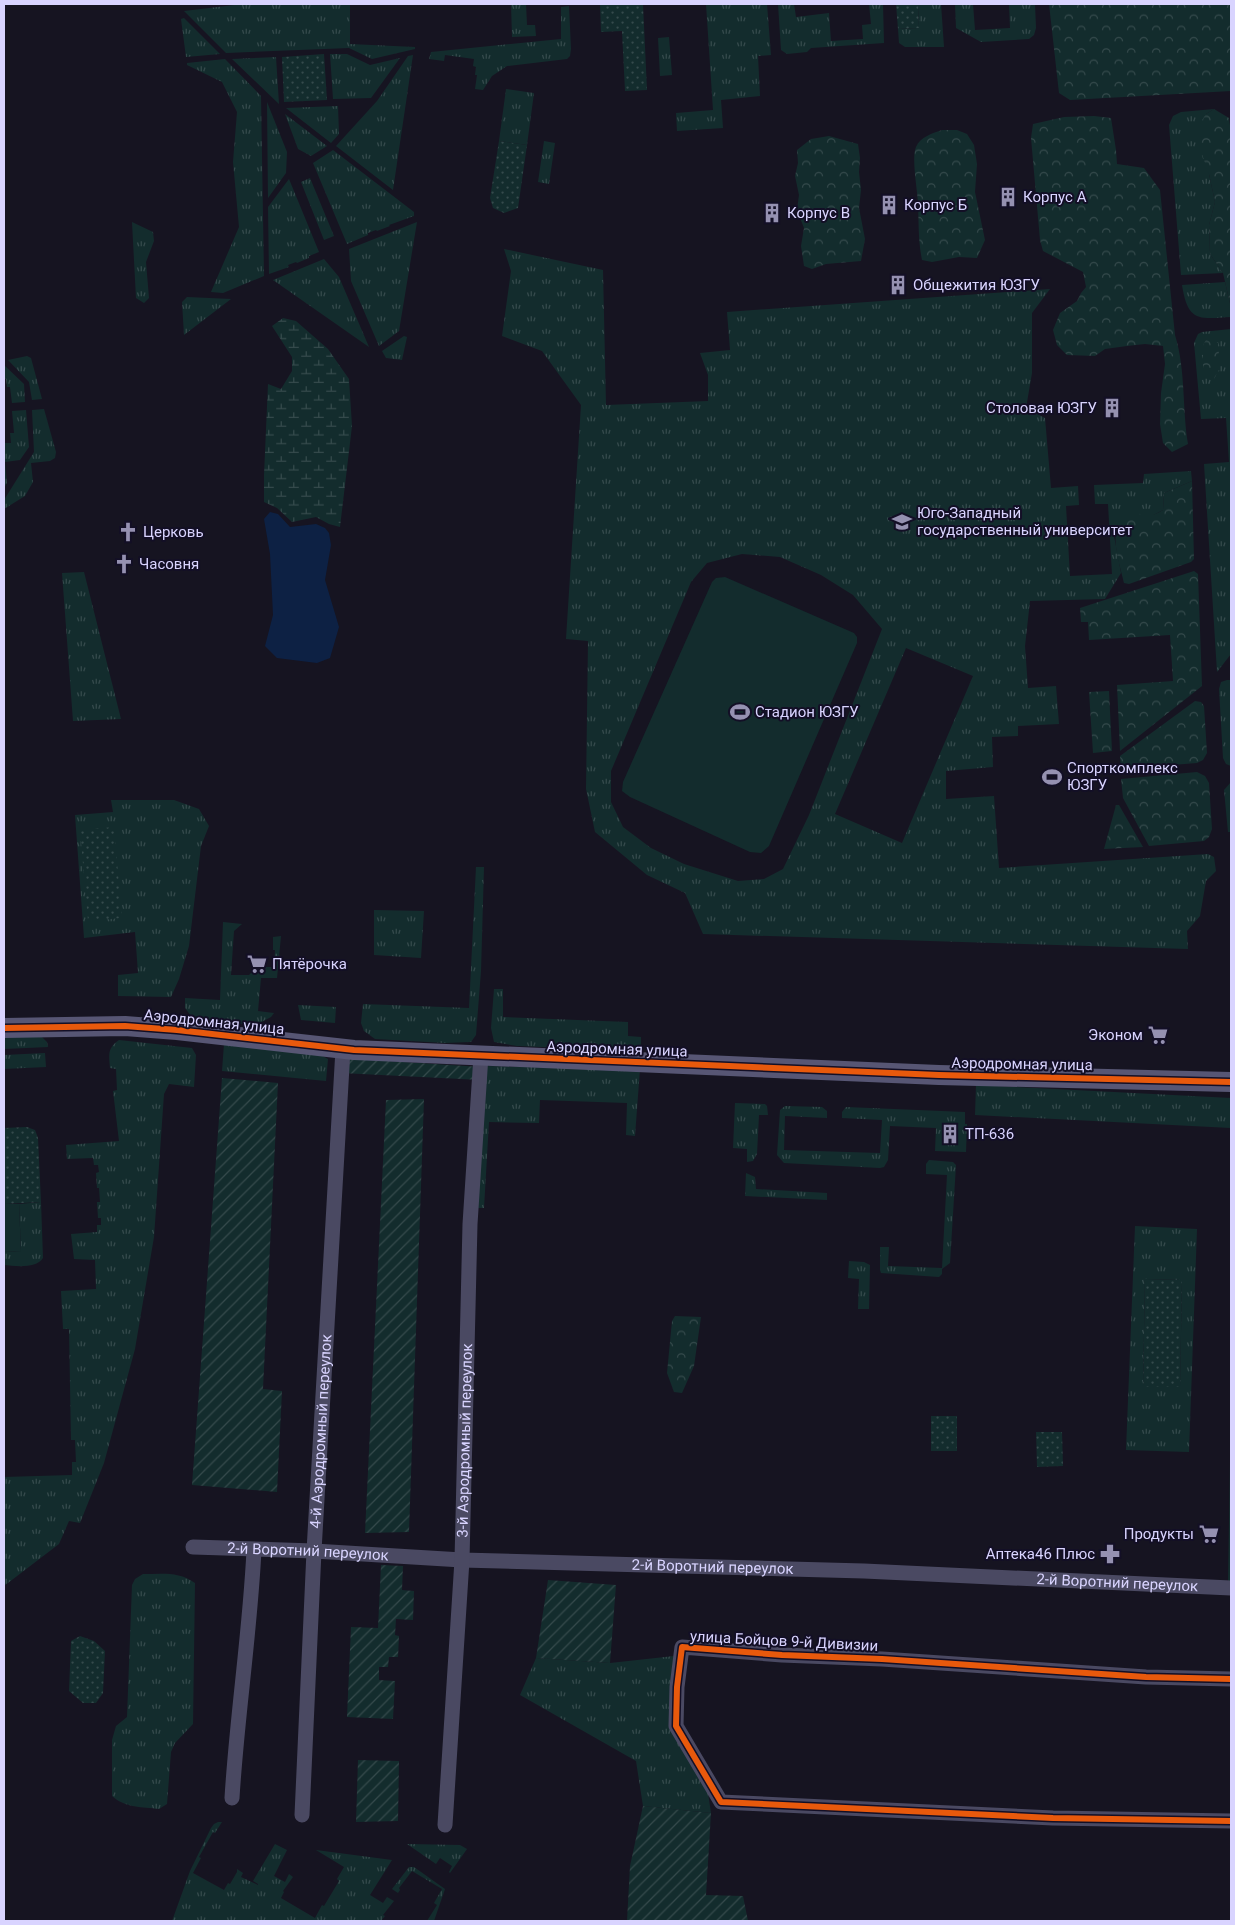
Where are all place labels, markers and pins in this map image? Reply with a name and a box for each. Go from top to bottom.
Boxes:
building icon: Корпус А [997,186,1019,208]
place label: Корпус А [1023,188,1087,206]
building icon: Корпус Б [878,194,900,216]
place label: Корпус Б [904,196,967,214]
building icon: Корпус В [761,202,783,224]
place label: Корпус В [787,204,850,222]
building icon: Общежития ЮЗГУ [887,274,909,296]
place label: Общежития ЮЗГУ [913,276,1040,294]
building icon: Столовая ЮЗГУ [1101,397,1123,419]
place label: Столовая ЮЗГУ [986,399,1097,417]
place label: Юго-Западный государственный университет [917,504,1132,539]
school or university icon: Юго-Западный государственный университет [891,511,913,533]
church icon: Церковь [117,521,139,543]
place label: Церковь [143,523,204,541]
church icon: Часовня [113,553,135,575]
place label: Часовня [139,555,199,573]
sports icon: Стадион ЮЗГУ [729,701,751,723]
place label: Стадион ЮЗГУ [755,703,859,721]
place label: Спорткомплекс ЮЗГУ [1067,759,1178,794]
sports icon: Спорткомплекс ЮЗГУ [1041,766,1063,788]
supermarket icon: Пятёрочка [246,953,268,975]
place label: Пятёрочка [272,955,347,973]
supermarket icon: Эконом [1147,1024,1169,1046]
place label: Эконом [1088,1026,1143,1044]
building icon: ТП-636 [939,1123,961,1145]
place label: ТП-636 [965,1125,1014,1143]
supermarket icon: Продукты [1198,1523,1220,1545]
place label: Продукты [1124,1525,1194,1543]
pharmacy icon: Аптека46 Плюс [1099,1543,1121,1565]
place label: Аптека46 Плюс [986,1545,1095,1563]

